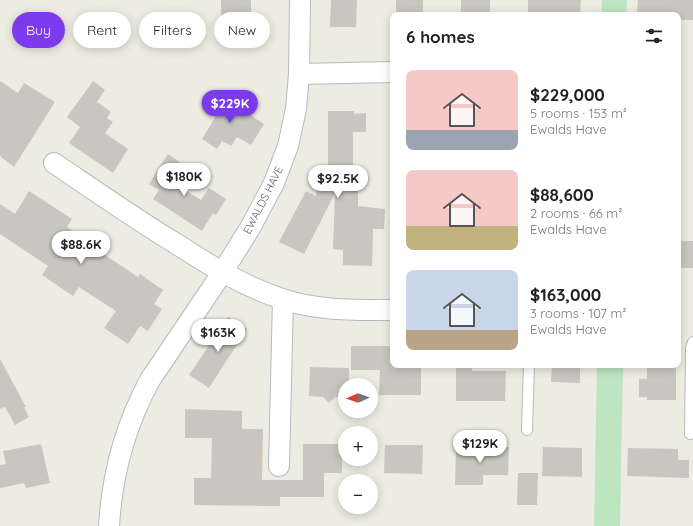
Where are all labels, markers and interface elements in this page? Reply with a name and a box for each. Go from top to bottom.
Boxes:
chip: Buy [12,12,65,48]
chip: Rent [73,12,131,48]
chip: Filters [139,12,206,48]
chip: New [214,12,270,48]
icon: filters [643,25,665,47]
text: 6 homes [406,26,475,47]
text: $229,000 [530,84,605,105]
icon: home [438,86,486,134]
pin: $229K [202,90,258,124]
text: $229K [211,95,249,111]
text: 5 rooms · 153 m² [530,105,627,121]
text: Ewalds Have [530,121,607,137]
pin: $180K [156,163,212,197]
street label: EWALDS HAVE [240,164,286,236]
pin: $92.5K [305,165,371,199]
text: $180K [166,168,202,184]
text: $92.5K [317,170,359,186]
text: $88,600 [530,184,594,205]
icon: home [438,186,486,234]
text: 2 rooms · 66 m² [530,205,622,221]
text: Ewalds Have [530,221,607,237]
pin: $88.6K [48,231,114,265]
text: $88.6K [61,236,101,252]
text: $163,000 [530,284,601,305]
icon: home [438,286,486,334]
text: 3 rooms · 107 m² [530,305,626,321]
pin: $163K [190,319,246,353]
text: Ewalds Have [530,321,607,337]
text: $163K [200,324,236,340]
north arrow [338,378,378,418]
map controls [338,378,378,514]
button: + [338,426,378,466]
pin: $129K [452,430,508,464]
text: $129K [462,435,498,451]
button: − [338,474,378,514]

